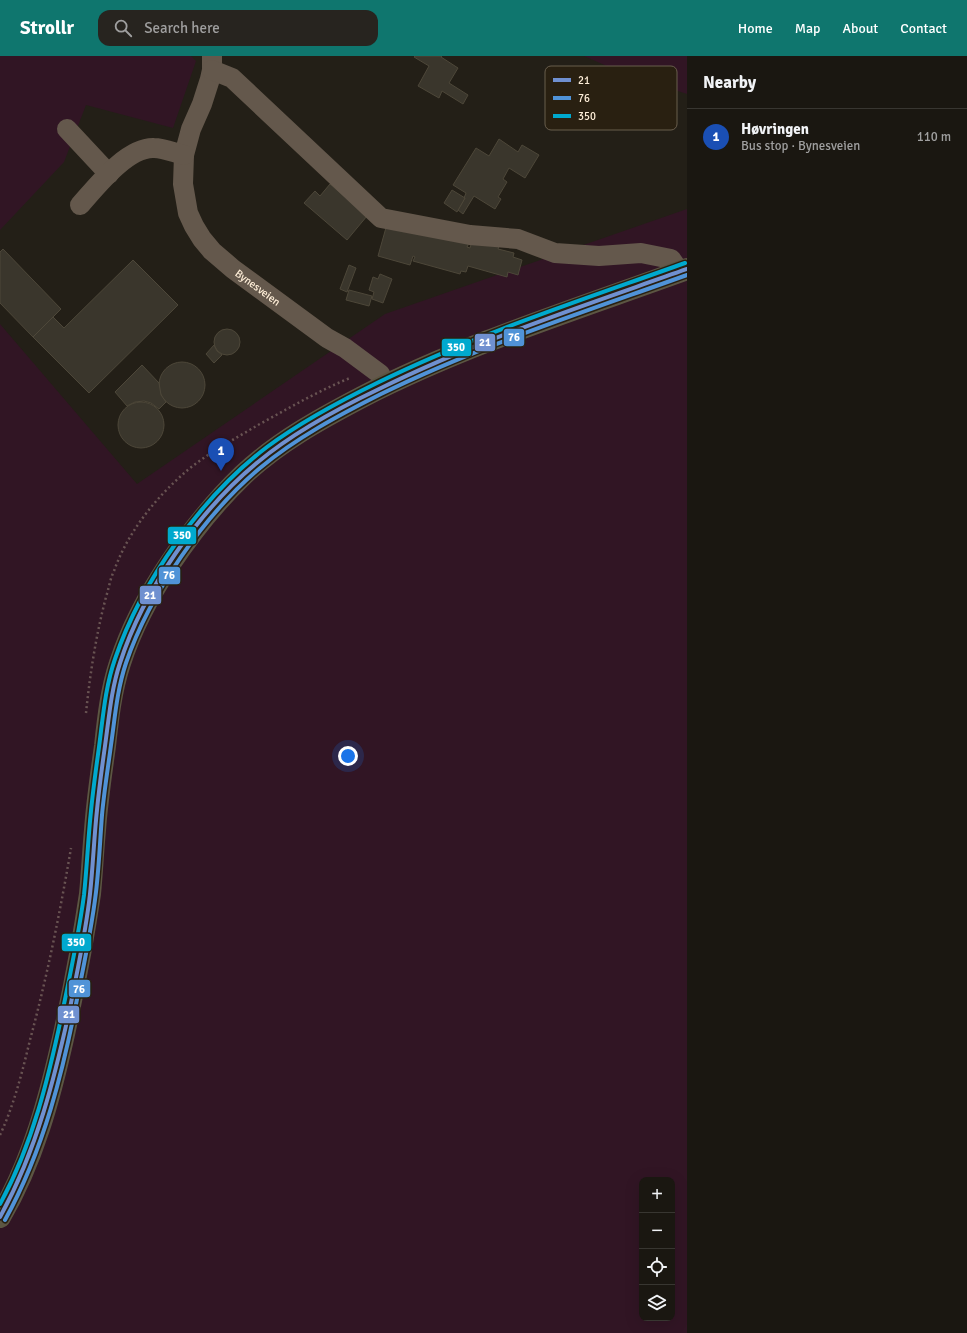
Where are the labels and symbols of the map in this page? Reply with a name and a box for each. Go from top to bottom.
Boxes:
legend [545,66,677,130]
text: 21 [578,74,590,87]
text: 76 [578,92,590,105]
text: 350 [578,110,596,123]
street label: Bynesveien [233,267,283,309]
line badge: 76 [503,328,525,347]
text: 76 [508,331,520,344]
line badge: 21 [474,333,496,352]
text: 21 [479,336,491,349]
line badge: 350 [441,338,472,357]
text: 350 [447,341,465,354]
pin: 1 [208,438,234,471]
line badge: 350 [167,526,197,545]
text: 350 [173,529,191,542]
line badge: 76 [158,566,181,585]
text: 76 [163,569,175,582]
line badge: 21 [139,585,162,605]
text: 21 [144,589,156,602]
your location [338,746,358,766]
line badge: 350 [61,933,92,952]
text: 350 [67,936,85,949]
line badge: 76 [68,979,91,998]
text: 76 [73,983,85,996]
line badge: 21 [57,1005,80,1024]
text: 21 [63,1008,75,1021]

